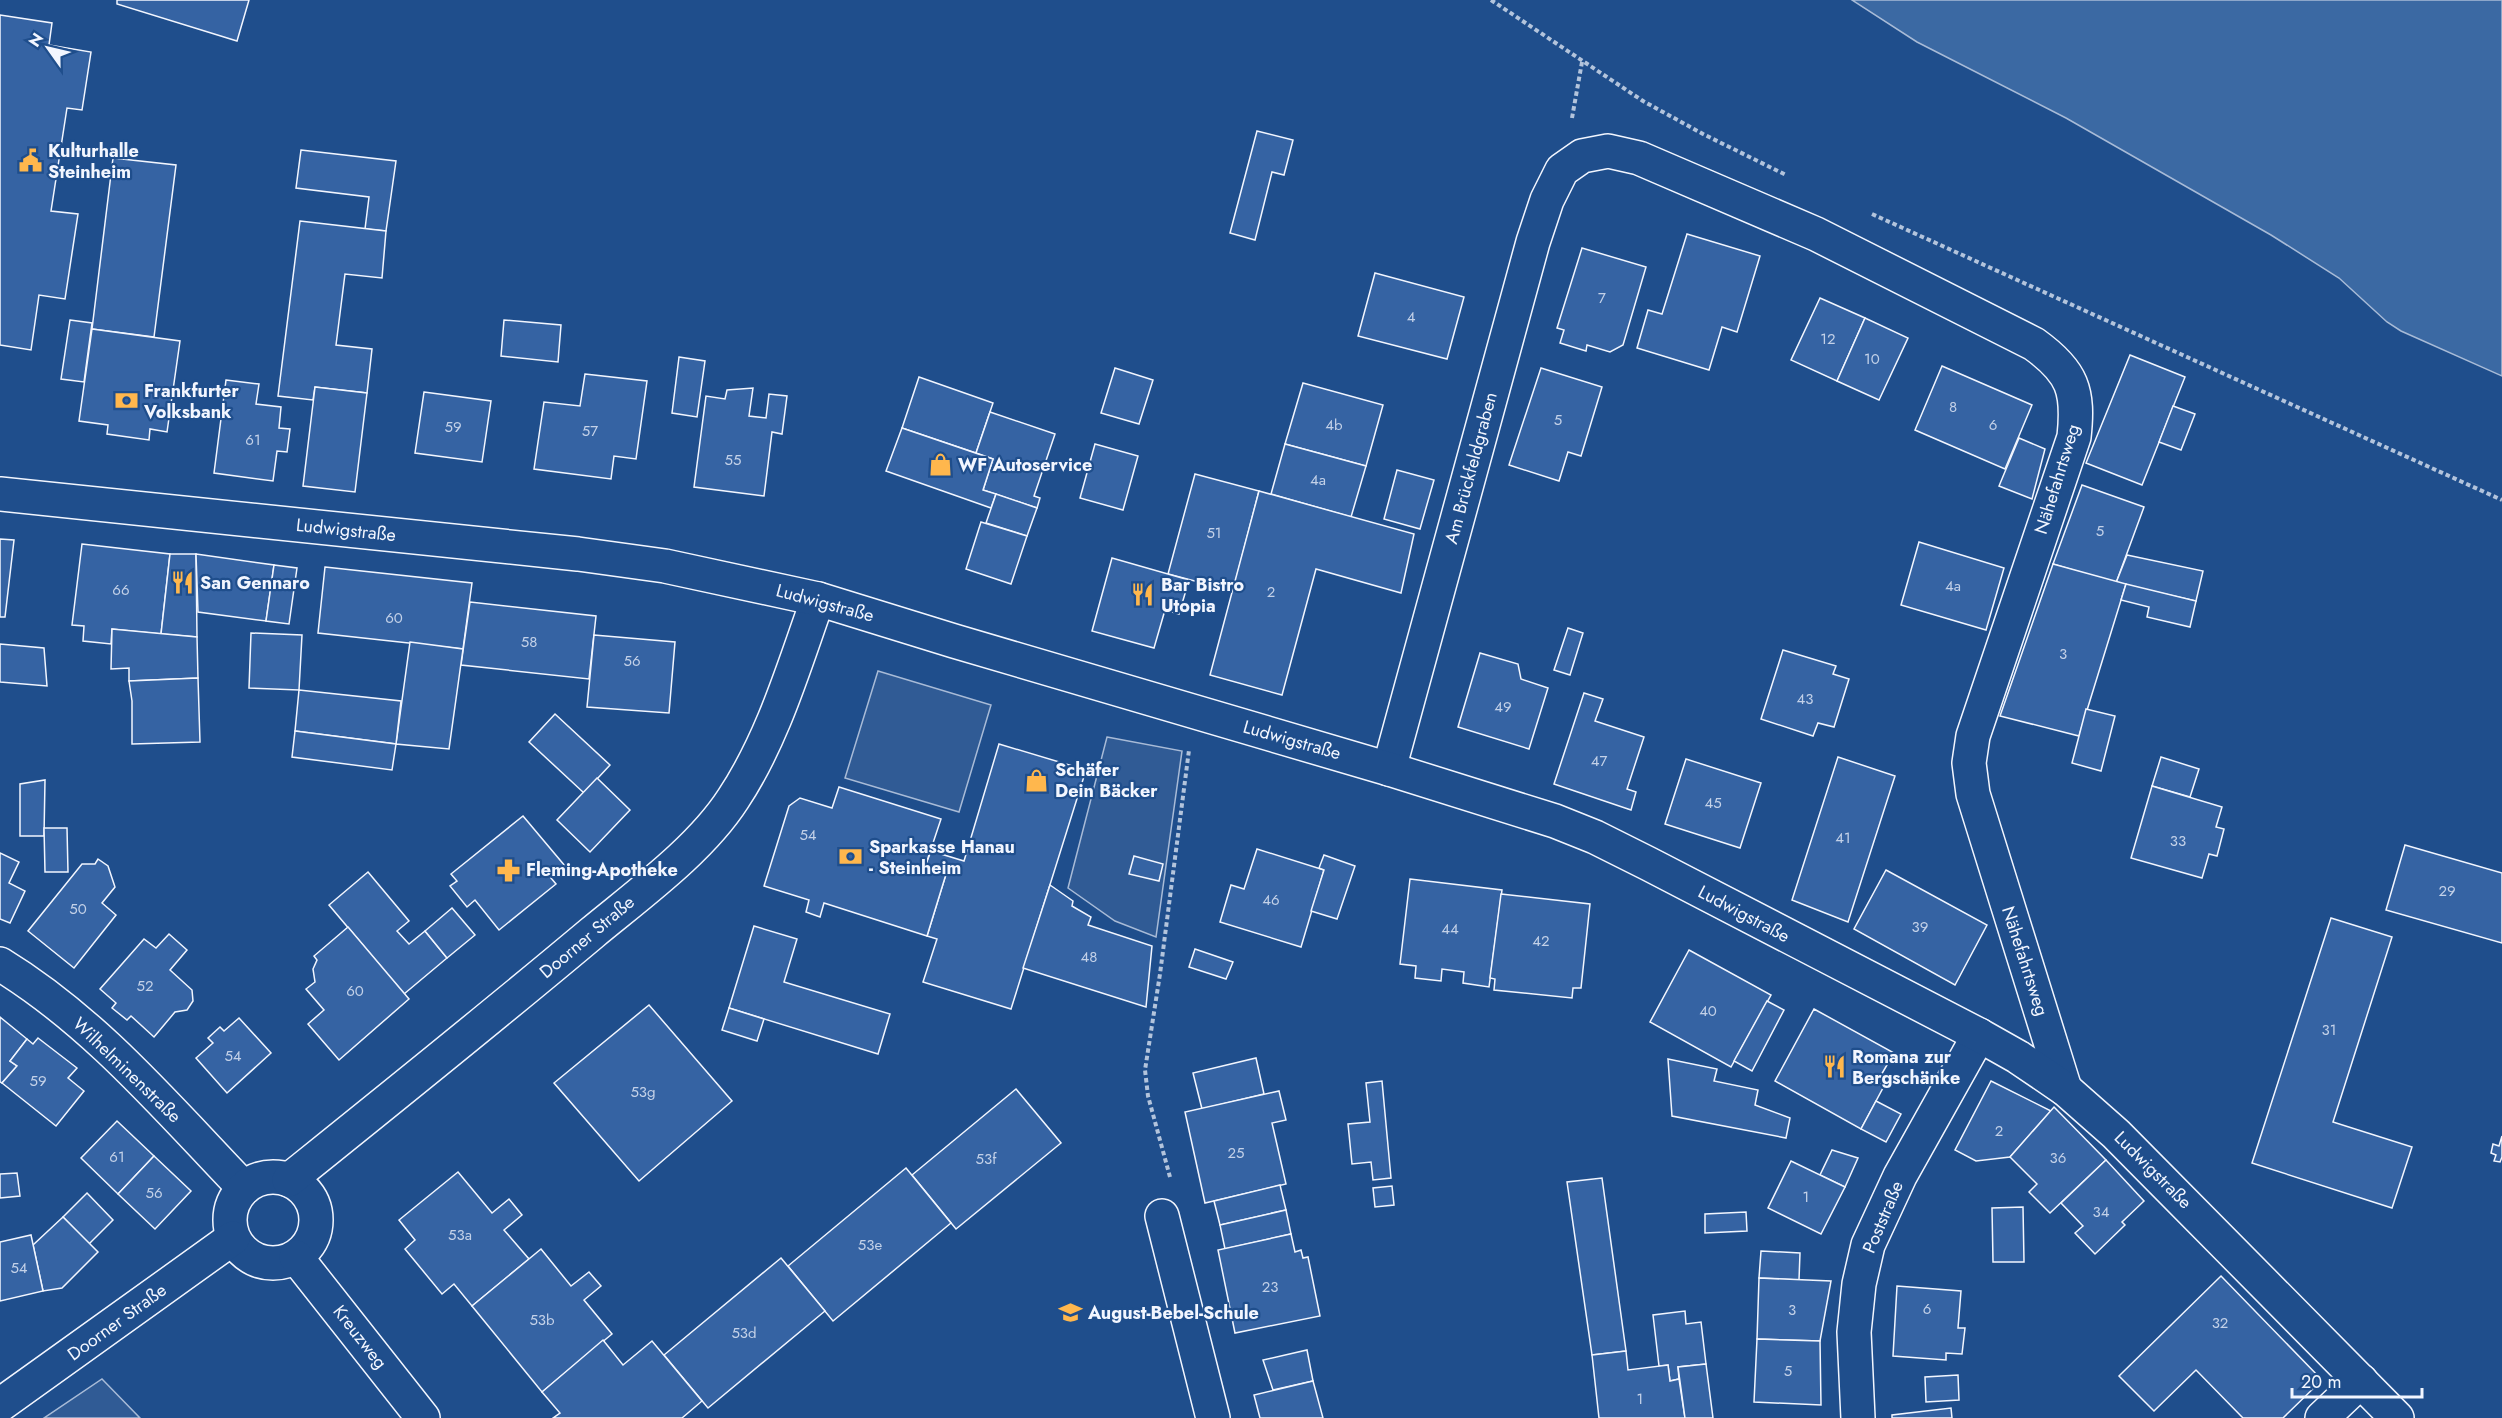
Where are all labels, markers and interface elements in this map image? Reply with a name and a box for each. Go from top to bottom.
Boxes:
north arrow [18,18,78,78]
text: N [23,28,49,52]
place label: Kulturhalle Steinheim [48,138,139,185]
public building icon: Kulturhalle Steinheim [17,148,43,174]
house number: 7 [1598,287,1606,309]
house number: 4 [1407,306,1416,328]
house number: 12 [1820,328,1836,350]
house number: 10 [1864,348,1880,370]
place label: Frankfurter Volksbank [143,378,239,425]
bank icon: Frankfurter Volksbank [113,388,139,414]
street label: Am Brückfeldgraben [1438,389,1504,547]
house number: 8 [1949,396,1957,418]
house number: 5 [1554,409,1562,431]
house number: 4b [1325,414,1343,436]
house number: 6 [1989,414,1997,436]
house number: 59 [444,416,462,438]
house number: 57 [582,420,598,442]
street label: Nähefahrtsweg [2028,421,2086,537]
house number: 61 [245,429,261,451]
house number: 55 [725,449,741,471]
shop icon: WF Autoservice [927,452,953,478]
place label: WF Autoservice [958,452,1092,478]
house number: 4a [1310,469,1326,491]
street label: Ludwigstraße [295,512,397,548]
house number: 5 [2096,520,2104,542]
house number: 51 [1206,522,1222,544]
restaurant icon: San Gennaro [169,570,195,596]
place label: San Gennaro [200,570,310,596]
place label: Bar Bistro Utopia [1161,572,1244,619]
house number: 4a [1945,575,1961,597]
street label: Ludwigstraße [773,577,877,629]
house number: 66 [112,579,130,601]
house number: 2 [1267,581,1275,603]
restaurant icon: Bar Bistro Utopia [1130,582,1156,608]
house number: 60 [385,607,403,629]
house number: 58 [521,631,537,653]
house number: 3 [2059,643,2067,665]
house number: 56 [623,650,641,672]
house number: 43 [1797,688,1813,710]
house number: 49 [1494,696,1512,718]
street label: Ludwigstraße [1240,714,1344,766]
house number: 47 [1591,750,1607,772]
place label: Schäfer Dein Bäcker [1055,757,1158,804]
shop icon: Schäfer Dein Bäcker [1024,767,1050,793]
house number: 45 [1704,792,1722,814]
house number: 54 [799,824,817,846]
house number: 41 [1835,827,1851,849]
house number: 33 [2170,830,2186,852]
place label: Sparkasse Hanau - Steinheim [869,834,1015,881]
bank icon: Sparkasse Hanau - Steinheim [838,844,864,870]
pharmacy icon: Fleming-Apotheke [495,857,521,883]
place label: Fleming-Apotheke [526,857,678,883]
street label: Ludwigstraße [1694,879,1794,949]
house number: 29 [2438,880,2456,902]
street label: Doorner Straße [534,889,640,985]
house number: 46 [1262,889,1280,911]
house number: 50 [69,898,87,920]
street label: Nähefahrtsweg [1995,903,2055,1019]
house number: 39 [1912,916,1928,938]
house number: 44 [1441,918,1459,940]
house number: 42 [1532,930,1550,952]
house number: 48 [1081,946,1097,968]
house number: 52 [137,975,154,997]
house number: 60 [346,980,364,1002]
house number: 40 [1699,1000,1717,1022]
street label: Wilhelminenstraße [67,1011,187,1129]
house number: 31 [2322,1019,2336,1041]
place label: Romana zur Bergschänke [1852,1044,1960,1091]
house number: 54 [224,1045,242,1067]
restaurant icon: Romana zur Bergschänke [1821,1054,1847,1080]
house number: 59 [29,1070,47,1092]
house number: 53g [630,1081,656,1103]
house number: 2 [1995,1120,2003,1142]
street label: Ludwigstraße [2108,1125,2198,1215]
house number: 25 [1228,1142,1245,1164]
house number: 61 [109,1146,125,1168]
house number: 36 [2050,1147,2066,1169]
house number: 53f [976,1148,997,1170]
street label: Poststraße [1856,1177,1910,1257]
house number: 56 [145,1182,163,1204]
house number: 1 [1803,1186,1809,1208]
house number: 34 [2093,1201,2110,1223]
house number: 53a [448,1224,472,1246]
house number: 53e [858,1234,882,1256]
house number: 54 [10,1257,28,1279]
house number: 23 [1262,1276,1278,1298]
street label: Doorner Straße [62,1277,172,1367]
house number: 6 [1923,1298,1931,1320]
house number: 3 [1788,1299,1796,1321]
street label: Kreuzweg [327,1300,393,1374]
school or university icon: August-Bebel-Schule [1057,1300,1083,1326]
place label: August-Bebel-Schule [1087,1300,1259,1326]
house number: 53b [529,1309,555,1331]
house number: 32 [2212,1312,2228,1334]
house number: 53d [731,1322,757,1344]
house number: 5 [1784,1360,1792,1382]
scale bar [2292,1361,2422,1399]
text: 20 m [2301,1369,2341,1395]
house number: 1 [1637,1388,1643,1410]

